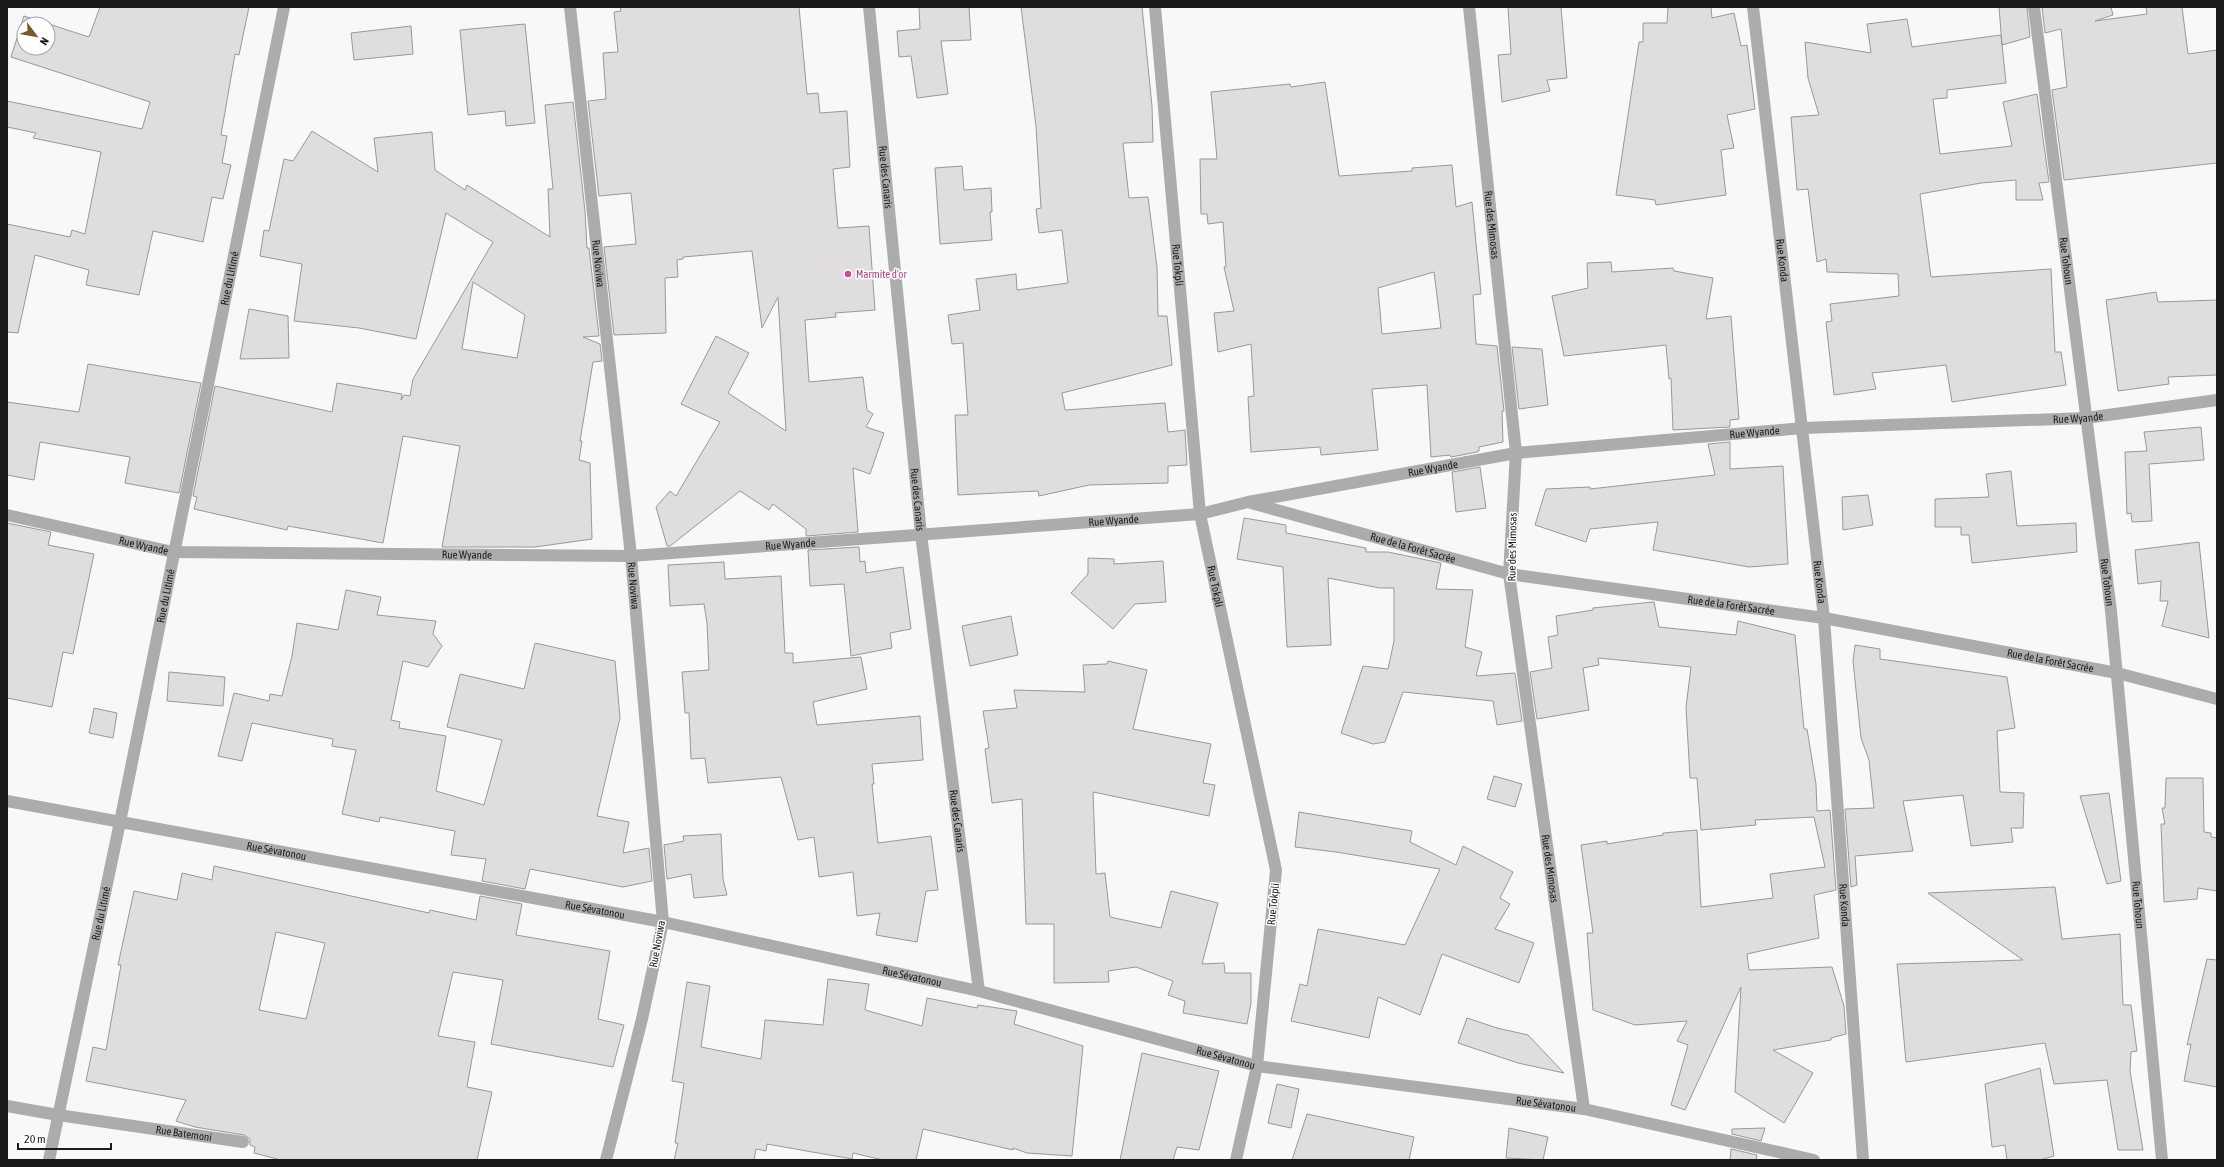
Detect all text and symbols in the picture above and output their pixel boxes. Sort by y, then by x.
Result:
north arrow [16,16,56,56]
text: N [38,35,51,47]
street label: Rue des Canaris [877,145,895,209]
street label: Rue des Mimosas [1482,190,1502,260]
street label: Rue Tohoun [2057,236,2075,285]
street label: Rue Konda [1774,238,1791,283]
street label: Rue Noviwa [590,239,607,288]
street label: Rue Tokpli [1170,243,1186,287]
street label: Rue du Litimé [218,250,241,306]
place label: Marmite d'or [856,268,907,280]
marker: Marmite d'or [843,269,853,279]
street label: Rue Wyande [2053,410,2104,425]
street label: Rue Wyande [1729,424,1780,440]
street label: Rue Wyande [1407,458,1459,479]
street label: Rue des Canaris [909,468,927,532]
street label: Rue des Mimosas [1505,512,1519,581]
street label: Rue Wyande [1088,513,1139,528]
street label: Rue de la Forêt Sacrée [1369,530,1457,565]
street label: Rue Wyande [118,534,170,557]
street label: Rue Wyande [765,536,816,552]
street label: Rue Wyande [442,548,492,561]
street label: Rue Tohoun [2098,558,2116,607]
street label: Rue Konda [1811,560,1828,604]
street label: Rue Noviwa [626,561,642,610]
street label: Rue Tokpli [1205,564,1226,608]
street label: Rue du Litimé [154,568,177,624]
street label: Rue de la Forêt Sacrée [1687,593,1776,617]
street label: Rue de la Forêt Sacrée [2006,646,2095,675]
street label: Rue des Canaris [948,789,967,853]
street label: Rue des Mimosas [1540,834,1561,903]
street label: Rue Sévatonou [246,839,307,862]
street label: Rue Tohoun [2130,880,2146,929]
street label: Rue Tokpli [1265,882,1281,926]
street label: Rue Konda [1837,883,1852,927]
street label: Rue du Litimé [89,885,112,941]
street label: Rue Sévatonou [564,898,626,921]
street label: Rue Noviwa [647,920,667,968]
street label: Rue Sévatonou [881,964,943,989]
street label: Rue Sévatonou [1195,1044,1256,1071]
street label: Rue Sévatonou [1515,1094,1577,1114]
street label: Rue Batemoni [155,1123,213,1143]
scale bar [18,1125,111,1151]
text: 20 m [24,1132,46,1146]

